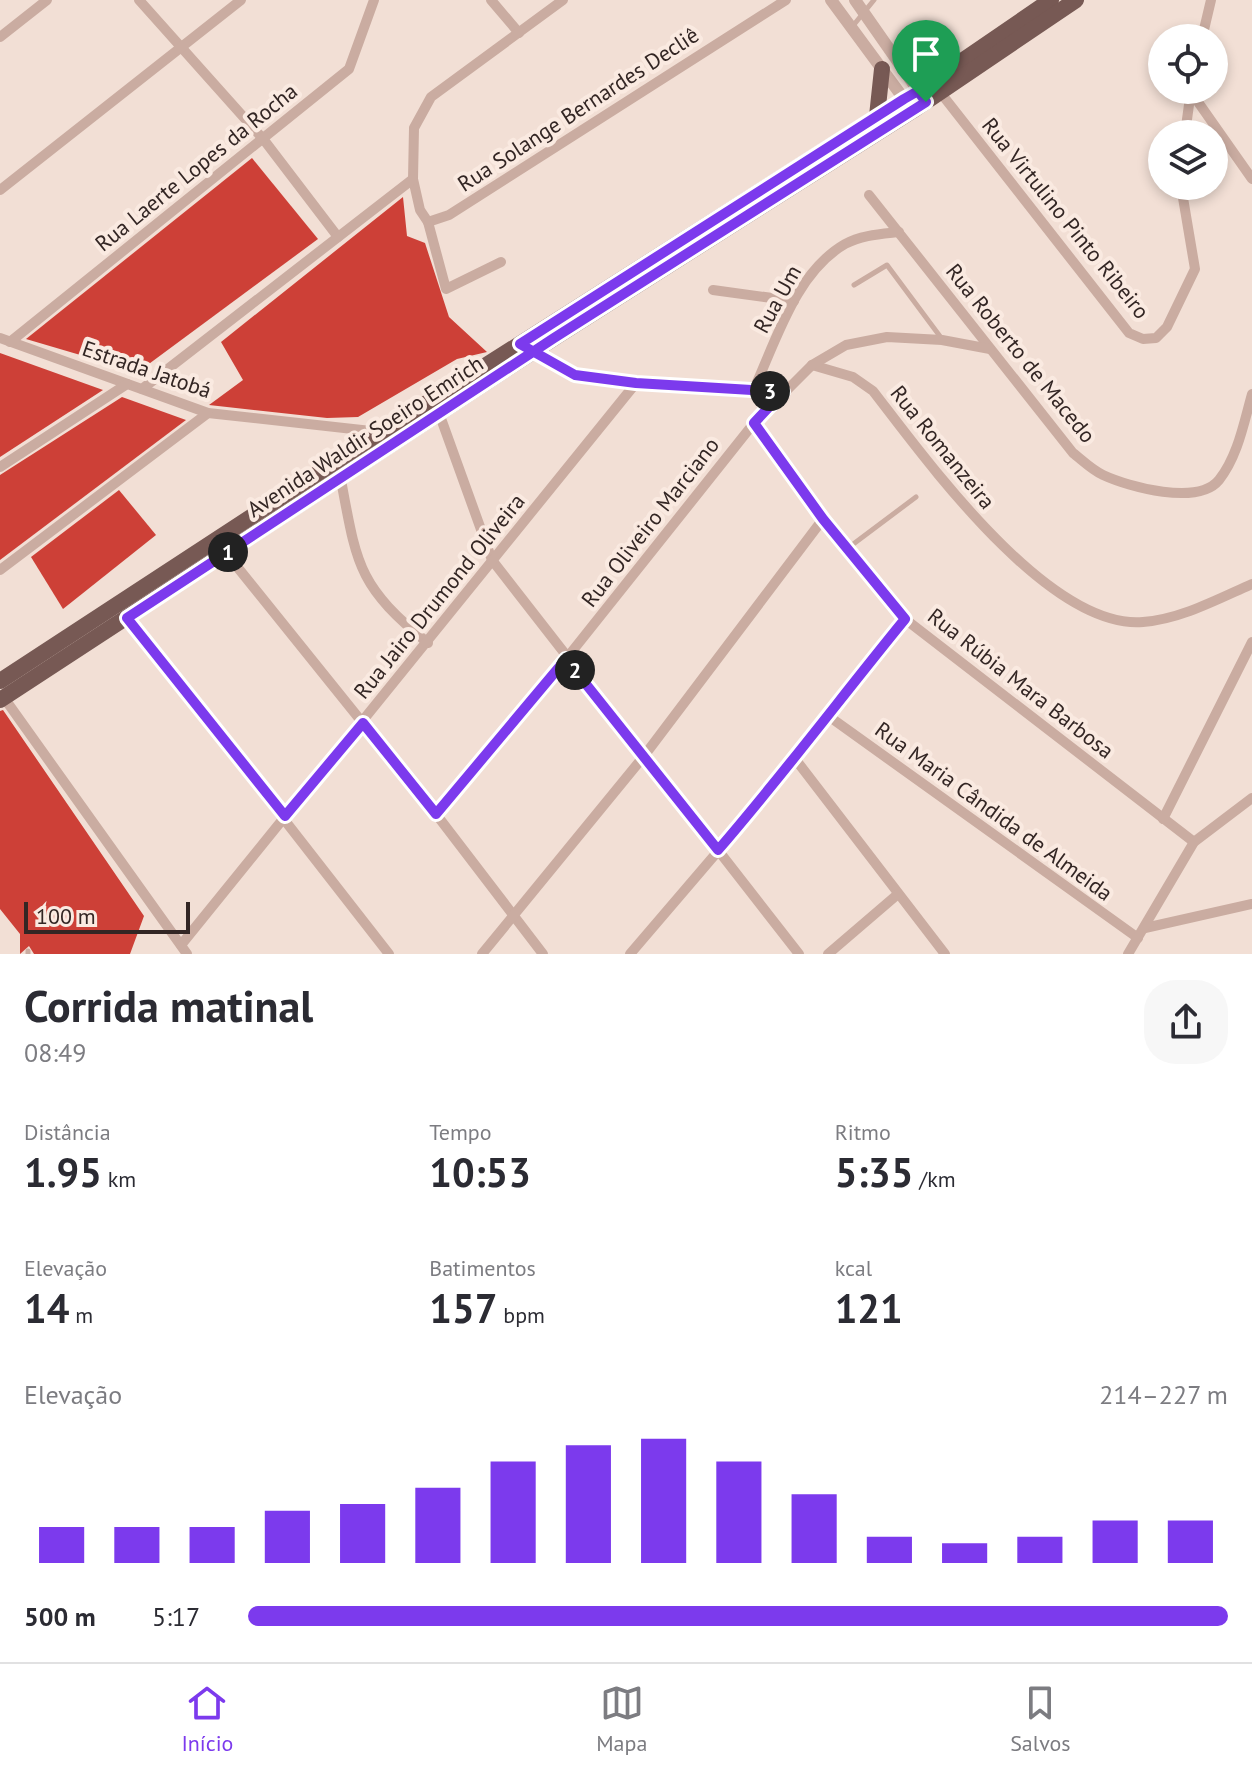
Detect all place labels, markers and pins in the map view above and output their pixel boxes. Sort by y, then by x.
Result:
pin [892,20,960,102]
pin: 3 [750,371,790,411]
pin: 1 [208,532,248,572]
pin: 2 [555,650,595,690]

